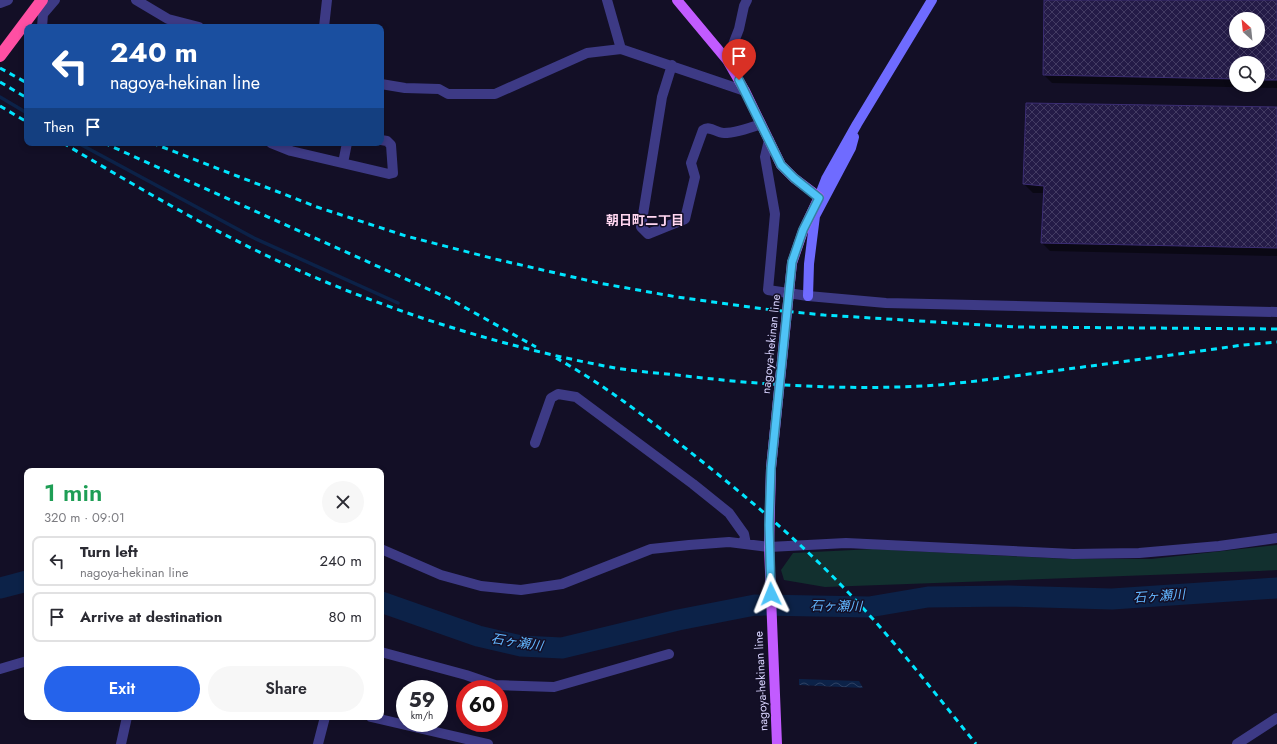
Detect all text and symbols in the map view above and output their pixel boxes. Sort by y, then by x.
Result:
north arrow [1229,12,1265,48]
map controls [1229,12,1265,92]
text: 240 m [110,32,198,73]
pin [722,39,756,80]
icon: left [44,40,96,92]
icon: arrive [728,45,750,67]
button: search [1229,56,1265,92]
text: nagoya-hekinan line [110,70,260,96]
text: Then [44,116,74,138]
icon: arrive [82,116,104,138]
district label: 朝日町二丁目 [606,211,684,230]
street label: nagoya-hekinan line [757,293,785,395]
text: 1 min [44,475,102,510]
button: close [322,481,364,523]
text: 320 m · 09:01 [44,508,125,527]
text: Turn left [80,541,138,563]
icon: left [46,550,68,572]
text: 240 m [320,550,362,572]
text: nagoya-hekinan line [80,563,188,582]
position arrow [750,573,792,615]
water label: 石ヶ瀬川 [1132,585,1188,607]
water label: 石ヶ瀬川 [810,596,864,616]
icon: arrive [46,606,68,628]
text: Arrive at destination [80,606,222,628]
text: 80 m [329,606,362,628]
water label: 石ヶ瀬川 [490,629,546,656]
street label: nagoya-hekinan line [749,631,773,731]
button: Exit [44,666,200,712]
button: Share [208,666,364,712]
speed limit sign: 60 [456,680,508,732]
text: 59 [409,686,435,715]
text: km/h [411,708,433,723]

